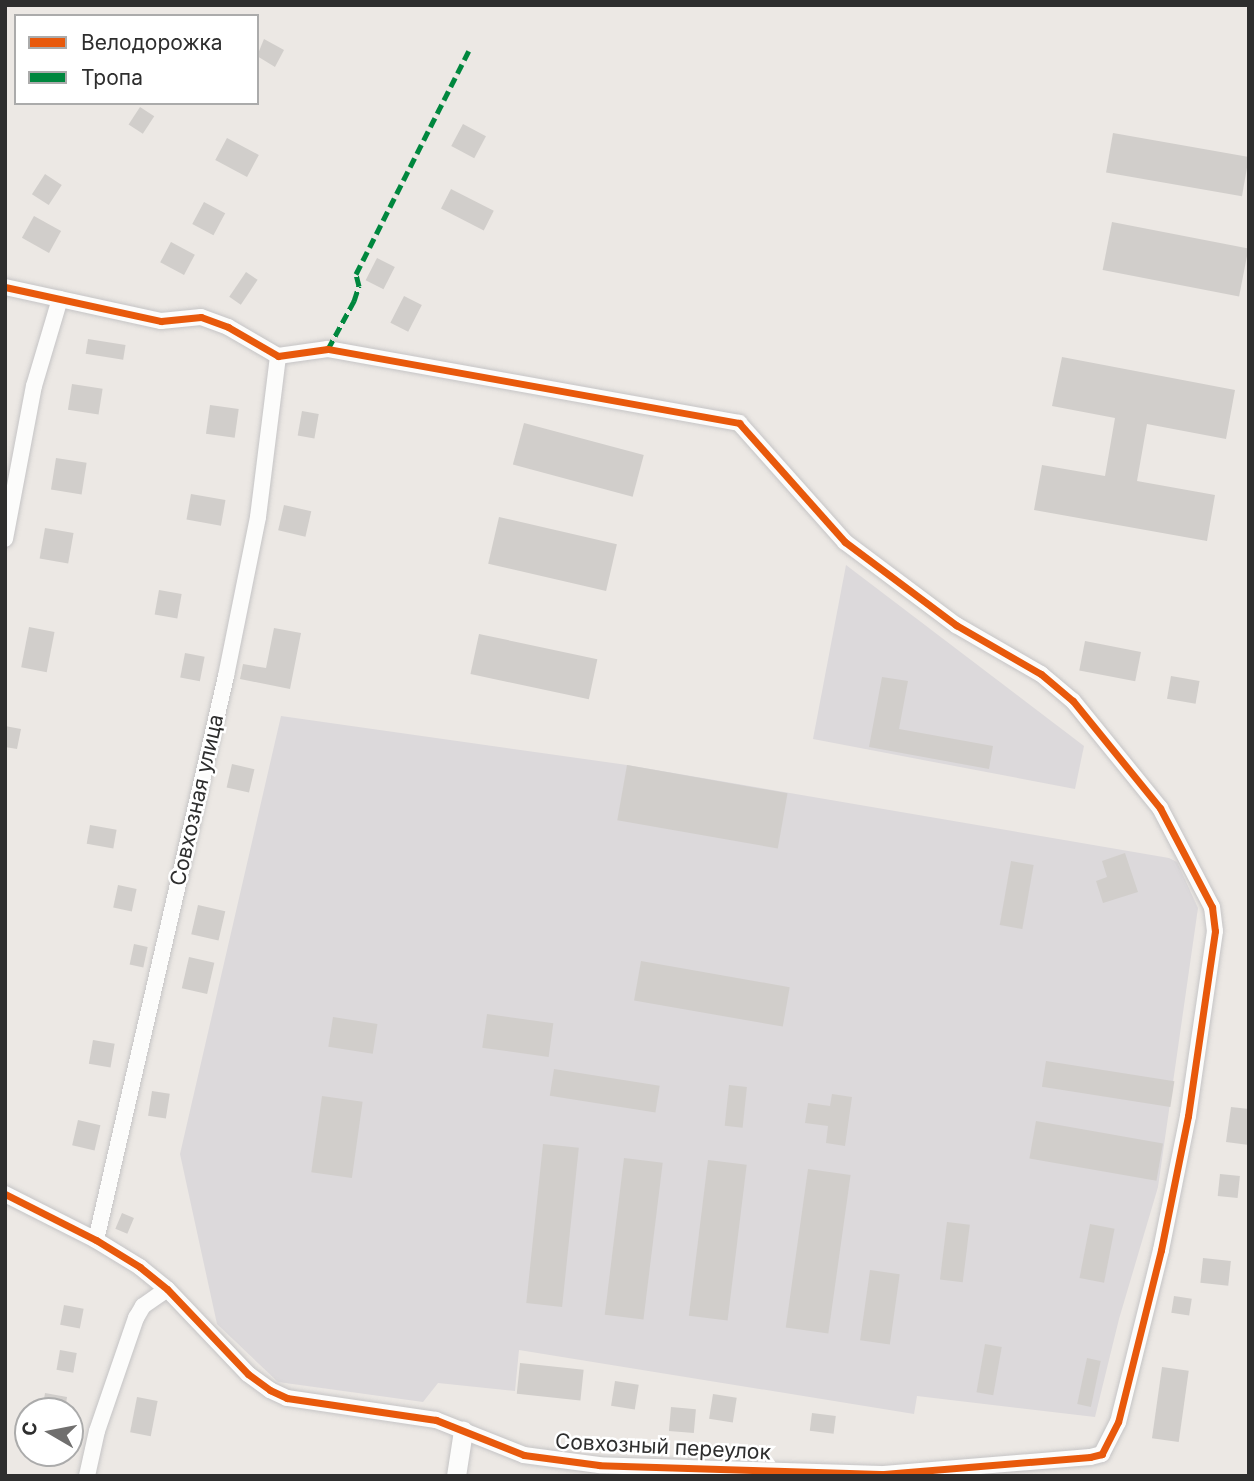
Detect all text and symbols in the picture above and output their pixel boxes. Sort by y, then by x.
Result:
legend [14,14,259,105]
text: Велодорожка [81,30,223,55]
text: Тропа [81,65,143,90]
street label: Совхозная улица [165,712,229,888]
north arrow [14,1397,84,1467]
text: С [17,1420,42,1438]
street label: Совхозный переулок [554,1429,772,1465]

